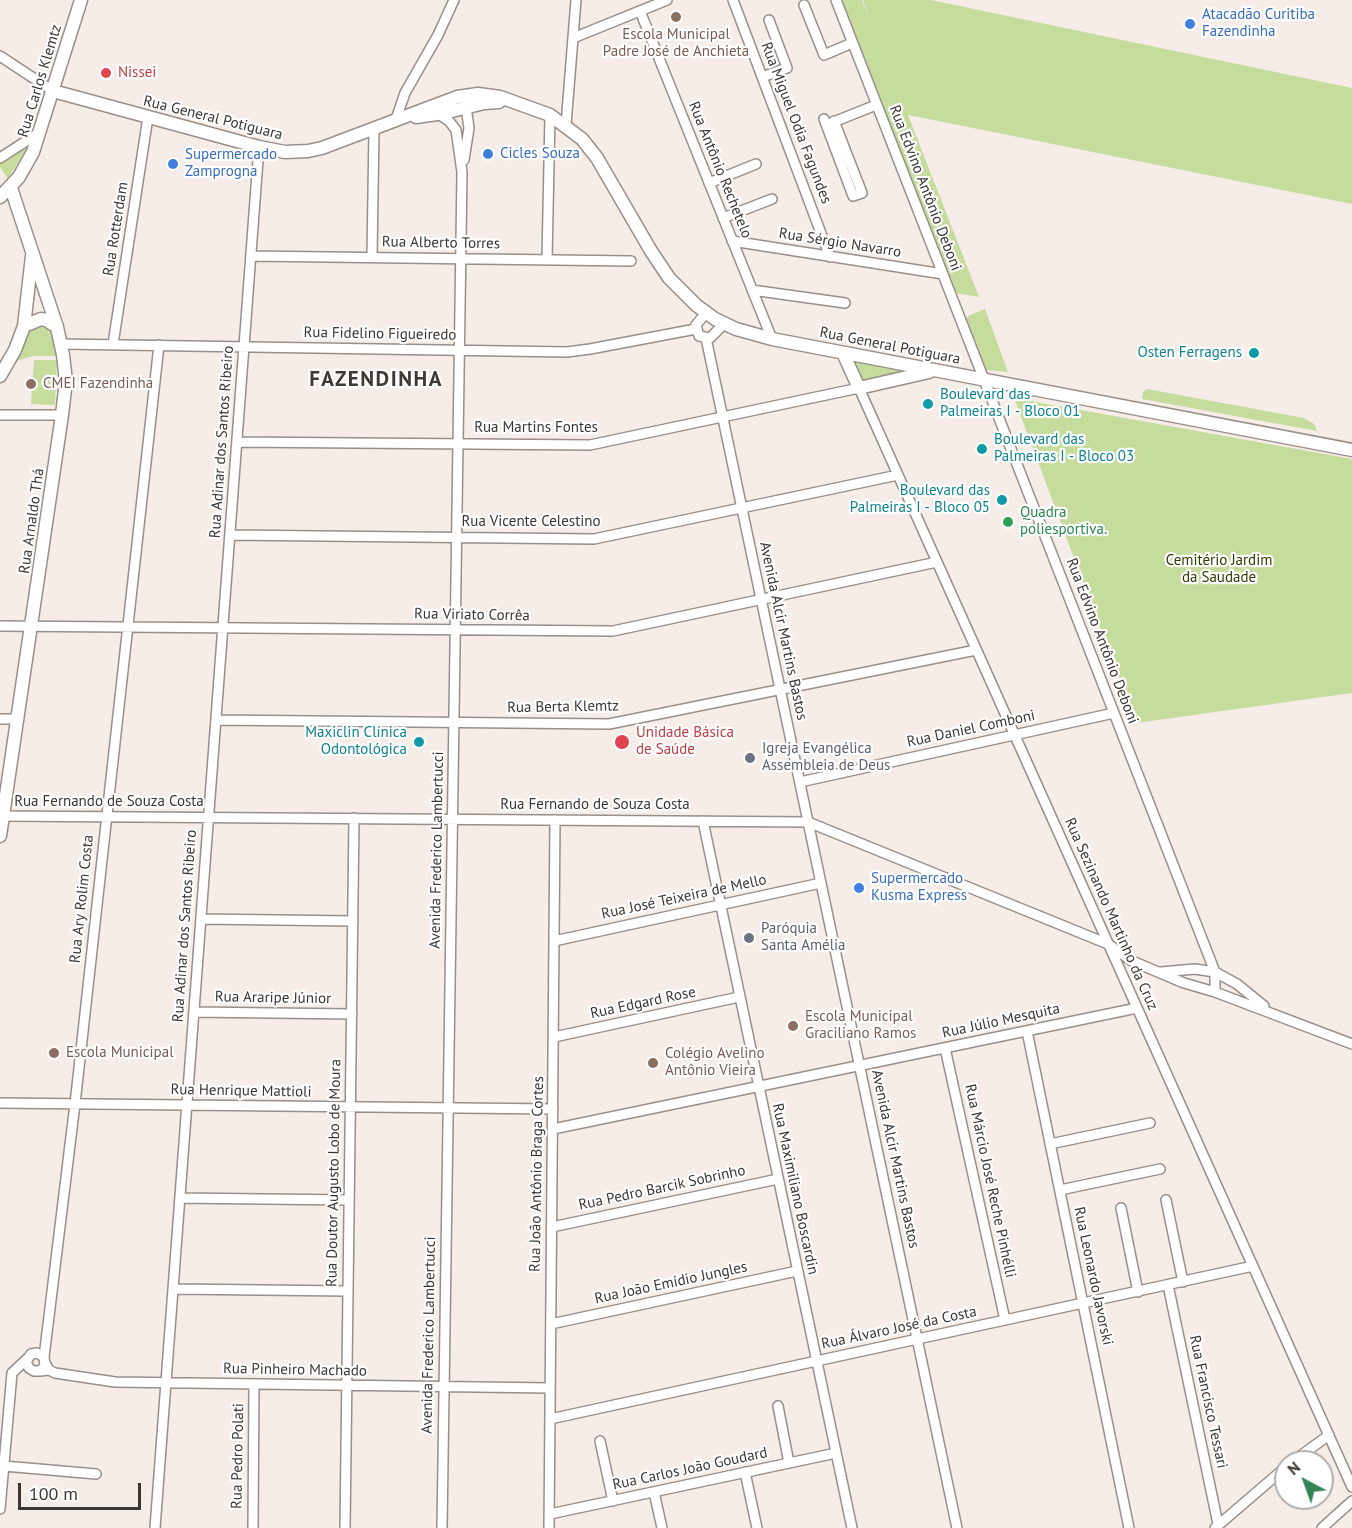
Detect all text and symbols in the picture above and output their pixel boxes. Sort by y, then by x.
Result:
place label: Atacadão Curitiba Fazendinha [1202,6,1315,41]
marker: Escola Municipal Padre José de Anchieta [669,10,683,24]
marker: Atacadão Curitiba Fazendinha [1183,17,1197,31]
street label: Rua Carlos Klemtz [14,22,66,140]
place label: Escola Municipal Padre José de Anchieta [603,26,749,61]
street label: Rua Miguel Odia Fagundes [757,40,835,206]
place label: Nissei [118,64,156,82]
marker: Nissei [99,66,113,80]
street label: Rua General Potiguara [141,92,285,144]
street label: Rua Antônio Rechetelo [684,99,756,241]
street label: Rua Edvino Antônio Deboni [885,103,965,273]
place label: Cicles Souza [500,145,580,163]
place label: Supermercado Zamprogna [185,146,277,181]
marker: Cicles Souza [481,147,495,161]
marker: Supermercado Zamprogna [166,157,180,171]
street label: Rua Rotterdam [100,181,132,277]
street label: Rua Sérgio Navarro [778,224,902,262]
street label: Rua Alberto Torres [382,233,500,253]
street label: Rua Fidelino Figueiredo [303,324,457,344]
street label: Rua General Potiguara [818,324,962,368]
place label: Osten Ferragens [1137,344,1242,362]
street label: Rua Adinar dos Santos Ribeiro [206,345,238,539]
marker: Osten Ferragens [1247,346,1261,360]
district label: FAZENDINHA [309,367,443,393]
place label: CMEI Fazendinha [43,375,153,393]
marker: CMEI Fazendinha [24,377,38,391]
place label: Boulevard das Palmeiras I - Bloco 01 [940,386,1080,421]
marker: Boulevard das Palmeiras I - Bloco 01 [921,397,935,411]
street label: Rua Martins Fontes [474,419,598,437]
place label: Boulevard das Palmeiras I - Bloco 03 [994,431,1134,466]
marker: Boulevard das Palmeiras I - Bloco 03 [975,442,989,456]
street label: Rua Arnaldo Thá [16,467,48,575]
place label: Boulevard das Palmeiras I - Bloco 05 [850,482,990,517]
marker: Boulevard das Palmeiras I - Bloco 05 [995,493,1009,507]
place label: Quadra poliesportiva. [1020,504,1107,539]
street label: Rua Vicente Celestino [462,513,600,531]
marker: Quadra poliesportiva. [1001,515,1015,529]
street label: Avenida Alcir Martins Bastos [755,540,811,722]
park label: Cemitério Jardim da Saudade [1166,552,1272,587]
street label: Rua Edvino Antônio Deboni [1062,556,1142,726]
street label: Rua Viriato Corrêa [414,605,530,625]
street label: Rua Berta Klemtz [507,697,619,717]
street label: Rua Daniel Comboni [905,707,1037,751]
place label: Maxiclin Clínica Odontológica [305,724,407,759]
place label: Unidade Básica de Saúde [636,724,734,759]
marker: Unidade Básica de Saúde [613,733,631,751]
marker: Maxiclin Clínica Odontológica [412,735,426,749]
place label: Igreja Evangélica Assembleia de Deus [762,740,890,775]
street label: Avenida Frederico Lambertucci [426,751,448,949]
marker: Igreja Evangélica Assembleia de Deus [743,751,757,765]
street label: Rua Fernando de Souza Costa [14,793,204,811]
street label: Rua Fernando de Souza Costa [500,796,690,814]
street label: Rua Sezinando Martinho da Cruz [1060,815,1162,1013]
street label: Rua Adinar dos Santos Ribeiro [169,829,201,1023]
street label: Rua Ary Rolim Costa [66,834,98,964]
place label: Supermercado Kusma Express [871,870,967,905]
street label: Rua José Teixeira de Mello [600,871,768,923]
marker: Supermercado Kusma Express [852,881,866,895]
place label: Paróquia Santa Amélia [761,920,846,955]
marker: Paróquia Santa Amélia [742,931,756,945]
street label: Rua Edgard Rose [589,983,697,1023]
street label: Rua Araripe Júnior [215,988,331,1008]
street label: Rua Júlio Mesquita [941,1000,1061,1042]
place label: Escola Municipal Graciliano Ramos [805,1008,916,1043]
marker: Escola Municipal Graciliano Ramos [786,1019,800,1033]
place label: Escola Municipal [66,1044,174,1062]
place label: Colégio Avelino Antônio Vieira [665,1045,765,1080]
marker: Escola Municipal [47,1046,61,1060]
marker: Colégio Avelino Antônio Vieira [646,1056,660,1070]
street label: Rua Doutor Augusto Lobo de Moura [323,1059,345,1287]
street label: Avenida Alcir Martins Bastos [867,1068,923,1250]
street label: Rua João Antônio Braga Cortes [526,1076,548,1272]
street label: Rua Henrique Mattioli [170,1081,312,1101]
street label: Rua Márcio José Reche Pinhélli [961,1083,1019,1279]
street label: Rua Maximiliano Boscardin [768,1102,822,1276]
street label: Rua Pedro Barcik Sobrinho [577,1162,747,1214]
street label: Rua Leonardo Javorski [1070,1205,1116,1347]
street label: Avenida Frederico Lambertucci [418,1236,440,1434]
street label: Rua João Emídio Jungles [593,1258,749,1308]
street label: Rua Álvaro José da Costa [820,1303,978,1353]
street label: Rua Francisco Tessari [1185,1334,1231,1470]
street label: Rua Pinheiro Machado [223,1360,367,1380]
street label: Rua Pedro Polati [228,1403,248,1509]
street label: Rua Carlos João Goudard [611,1444,769,1494]
north arrow [1274,1450,1334,1510]
text: N [1283,1457,1304,1479]
scale bar [21,1471,144,1509]
text: 100 m [29,1482,78,1505]

